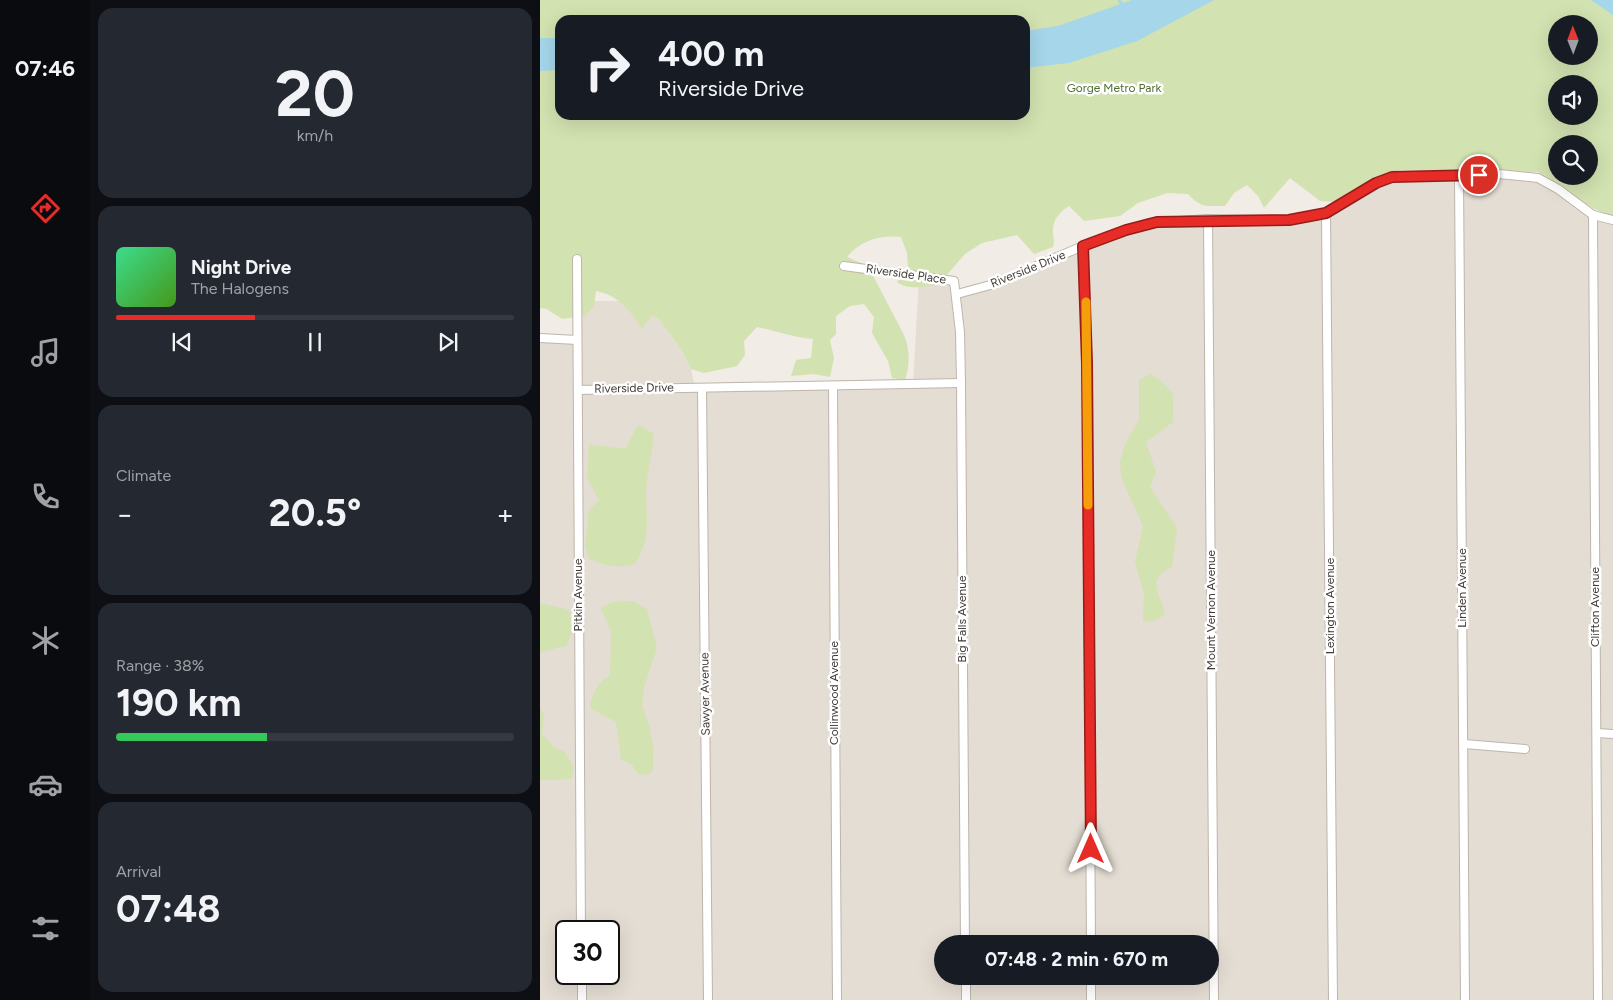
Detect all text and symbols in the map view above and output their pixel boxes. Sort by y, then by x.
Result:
north arrow [1548,15,1598,65]
map controls [1548,15,1598,185]
text: 400 m [658,33,764,75]
icon: right [575,35,640,100]
text: 20 [275,54,355,132]
text: 07:46 [15,55,75,82]
text: Riverside Drive [658,75,804,102]
button: sound [1548,75,1598,125]
park label: Gorge Metro Park [1067,81,1162,95]
text: km/h [297,126,333,145]
button: search [1548,135,1598,185]
pin [1458,154,1500,196]
icon: arrive [1465,161,1493,189]
icon: directions [28,191,63,226]
street label: Riverside Drive [988,247,1068,290]
text: Night Drive [191,256,291,279]
street label: Riverside Place [865,261,947,287]
text: The Halogens [191,279,289,298]
icon: previous [168,328,196,356]
icon: pause [301,328,329,356]
icon: next [434,328,462,356]
icon: music [28,335,63,370]
street label: Riverside Drive [594,380,674,396]
text: Climate [116,466,171,485]
icon: phone [28,479,63,514]
text: 20.5° [269,490,361,536]
text: − [116,497,133,531]
text: + [497,497,514,531]
street label: Linden Avenue [1455,548,1469,628]
street label: Mount Vernon Avenue [1204,549,1218,670]
street label: Lexington Avenue [1323,557,1337,654]
street label: Pitkin Avenue [571,558,585,632]
street label: Clifton Avenue [1588,566,1602,647]
street label: Big Falls Avenue [955,575,969,663]
icon: climate [28,623,63,658]
street label: Collinwood Avenue [827,641,841,745]
street label: Sawyer Avenue [697,652,713,736]
text: Range · 38% [116,656,204,675]
text: 190 km [116,680,241,726]
icon: car [28,767,63,802]
position arrow [1064,822,1116,874]
text: Arrival [116,862,161,881]
text: 07:48 [116,886,221,932]
icon: filters [28,911,63,946]
speed limit sign: 30 [555,920,620,985]
text: 07:48 · 2 min · 670 m [985,948,1168,971]

